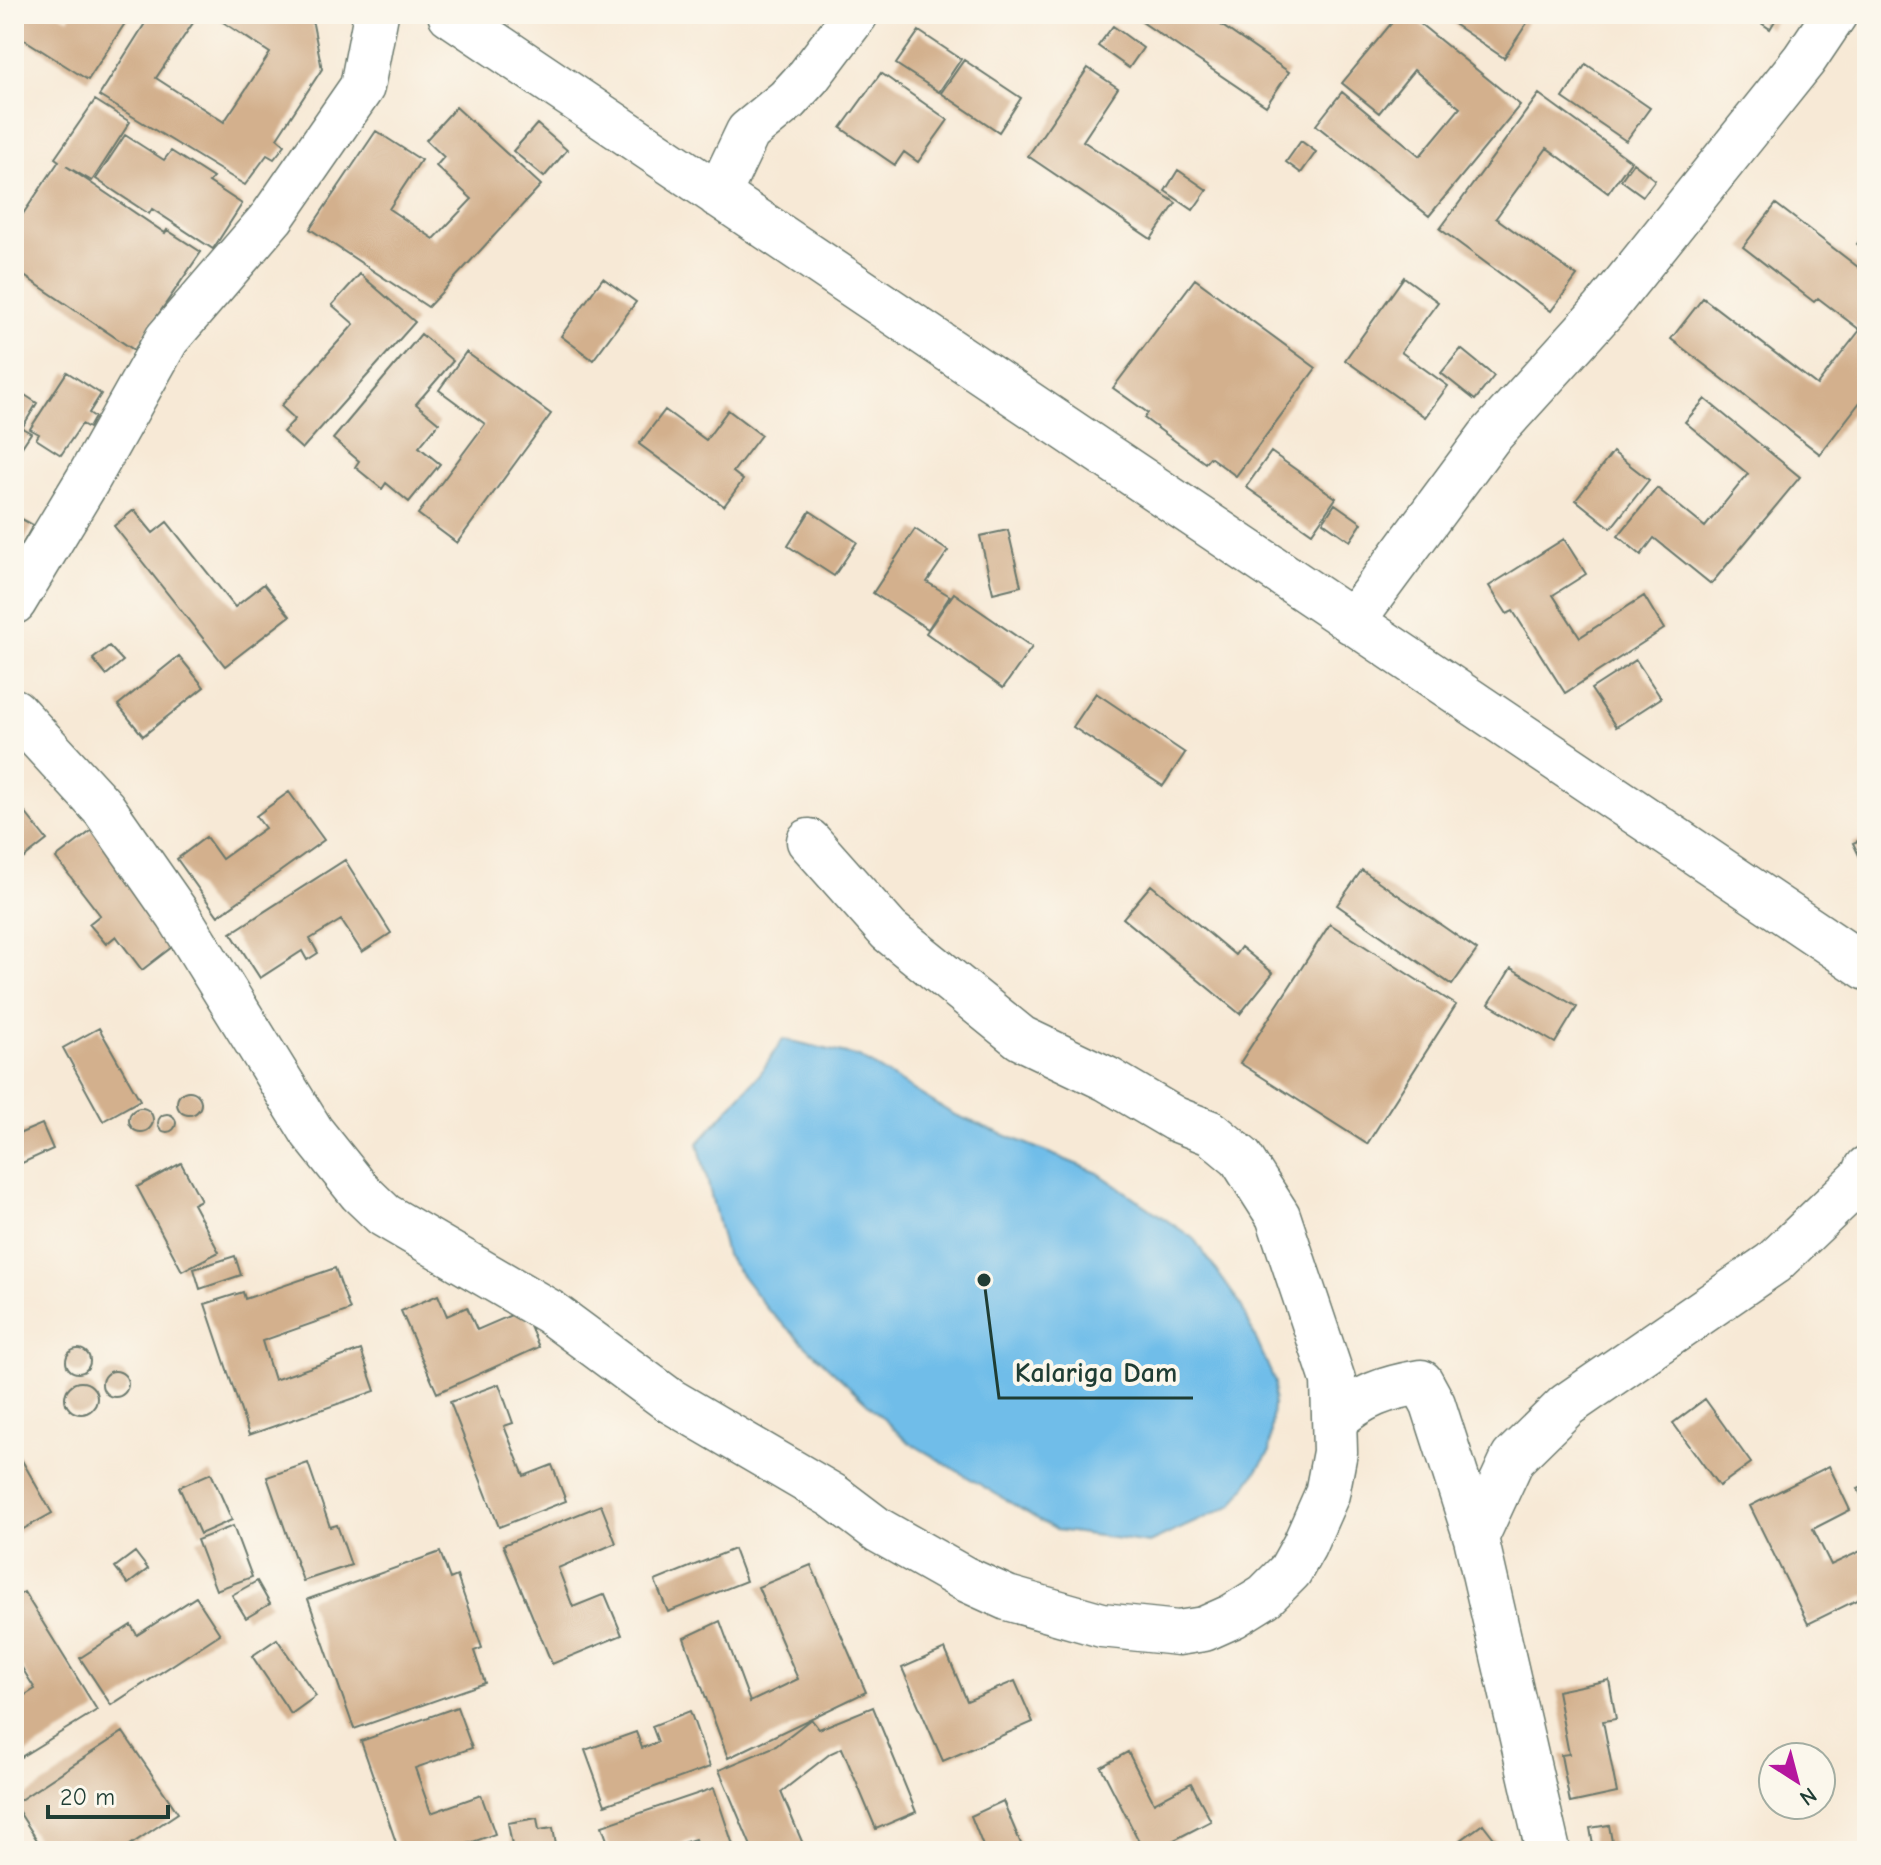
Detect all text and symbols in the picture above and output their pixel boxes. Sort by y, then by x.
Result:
callout: Kalariga Dam [999,1346,1193,1398]
text: Kalariga Dam [1015,1357,1177,1389]
north arrow [1757,1741,1837,1821]
scale bar [48,1769,168,1819]
text: N [1795,1782,1822,1811]
text: 20 m [60,1783,115,1811]

